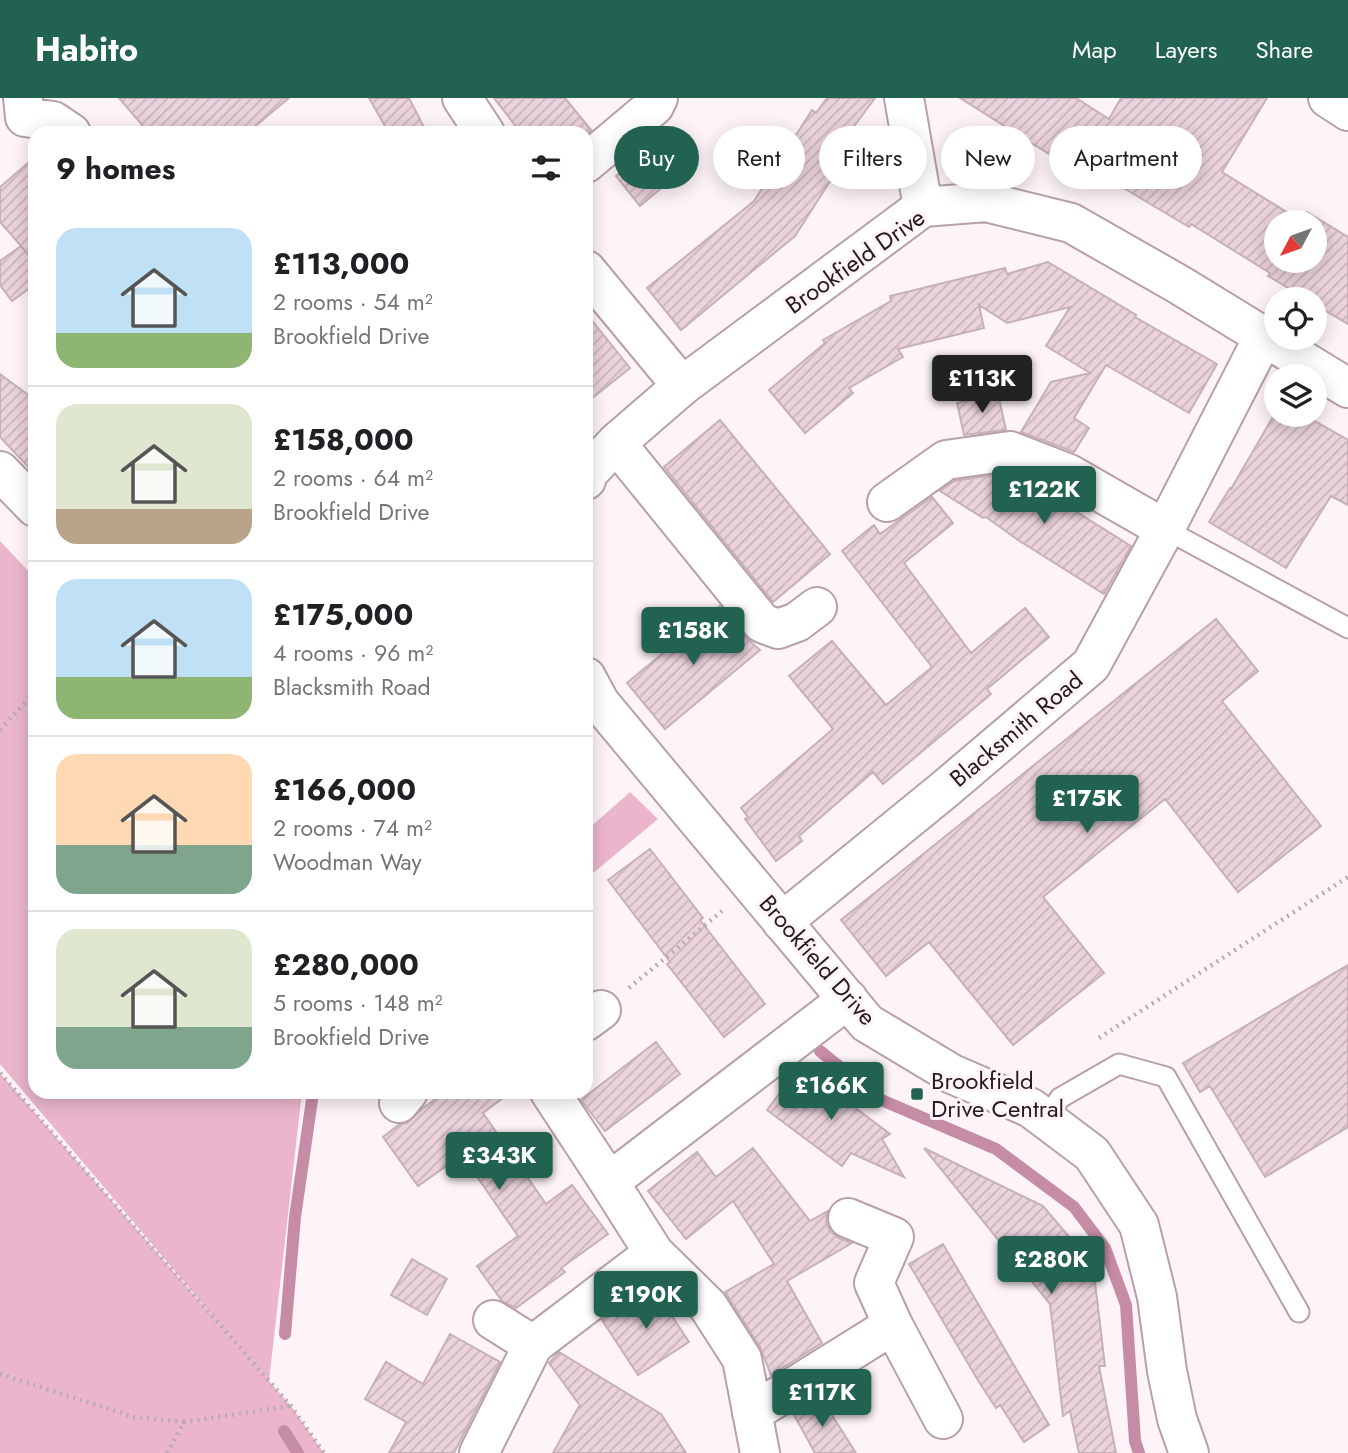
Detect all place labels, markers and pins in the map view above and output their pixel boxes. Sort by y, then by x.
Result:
pin: £113K [933,356,1031,415]
pin: £122K [995,466,1093,526]
pin: £158K [644,608,742,667]
pin: £175K [1038,776,1136,835]
pin: £166K [782,1062,880,1122]
place label: Brookfield Drive Central [931,1063,1064,1126]
marker: Brookfield Drive Central [909,1086,925,1102]
pin: £343K [450,1132,548,1192]
pin: £280K [1002,1236,1100,1296]
pin: £190K [597,1272,695,1331]
pin: £117K [773,1370,871,1429]

